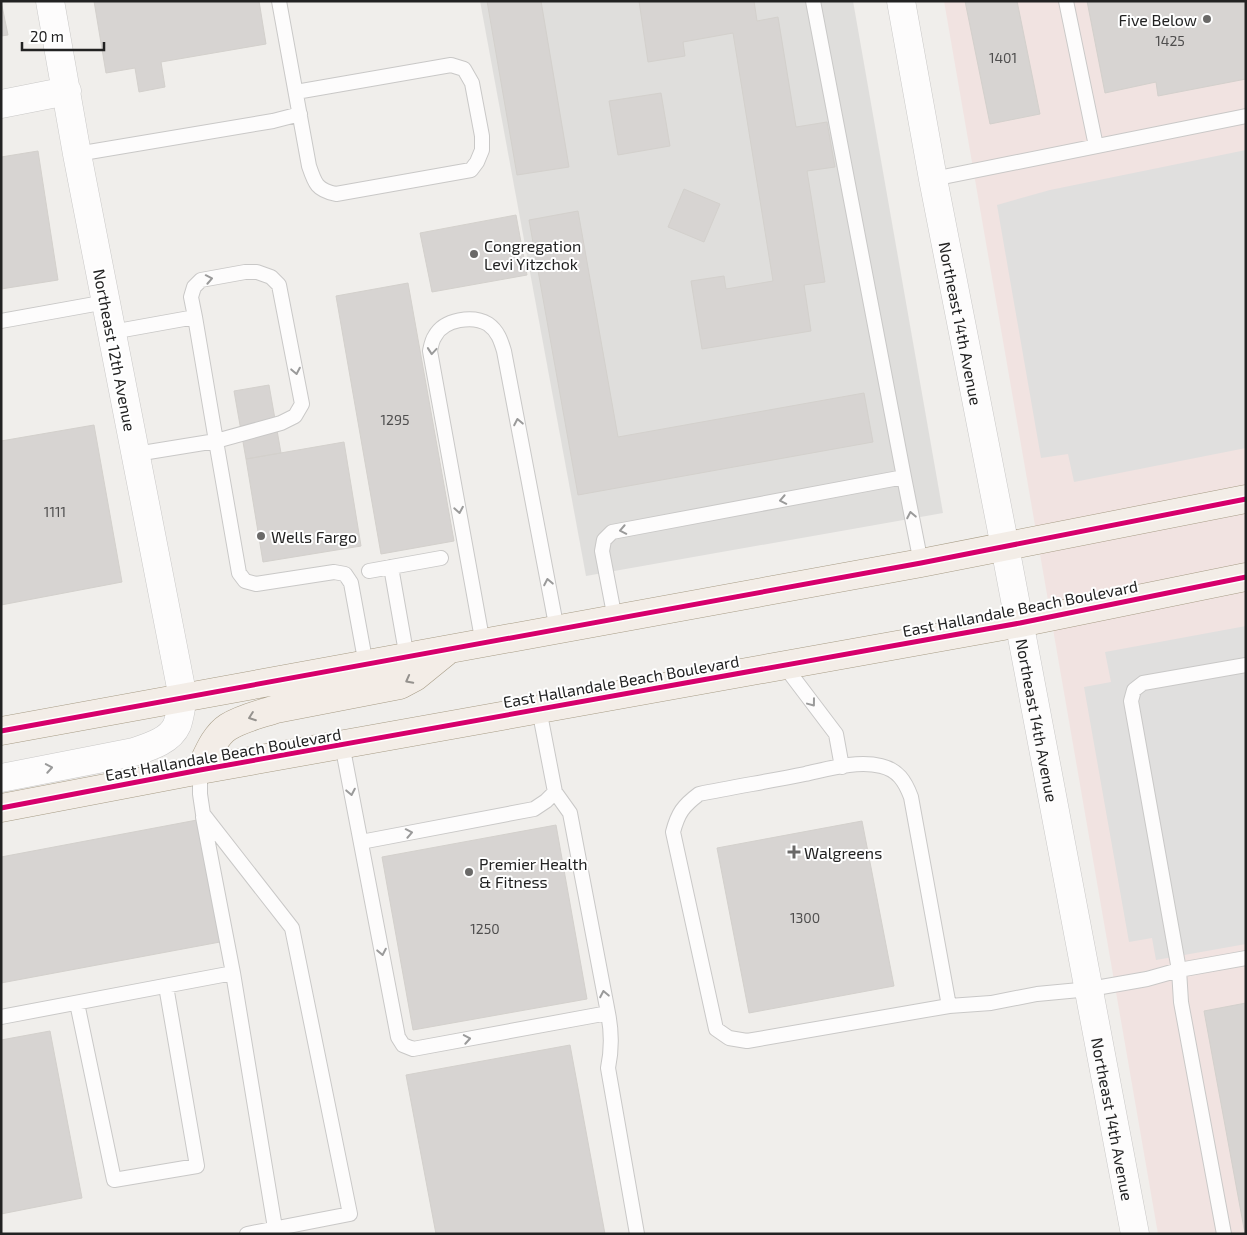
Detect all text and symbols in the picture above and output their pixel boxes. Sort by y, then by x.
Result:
place label: Five Below [1118,10,1197,29]
marker: Five Below [1201,13,1213,25]
scale bar [22,20,105,52]
text: 20 m [30,27,64,45]
house number: 1425 [1155,32,1185,49]
house number: 1401 [989,49,1017,66]
place label: Congregation Levi Yitzchok [484,236,581,273]
street label: Northeast 14th Avenue [936,240,987,407]
marker: Congregation Levi Yitzchok [468,248,480,260]
street label: Northeast 12th Avenue [90,267,140,433]
one-way arrow [205,274,214,284]
one-way arrow [427,347,438,355]
one-way arrow [290,367,301,375]
house number: 1295 [381,411,409,428]
one-way arrow [513,418,523,427]
one-way arrow [778,494,787,504]
house number: 1111 [44,503,66,520]
one-way arrow [453,506,463,515]
one-way arrow [907,511,917,519]
one-way arrow [619,524,627,535]
place label: Wells Fargo [271,527,357,546]
marker: Wells Fargo [255,530,267,542]
street label: East Hallandale Beach Boulevard [901,576,1139,640]
one-way arrow [544,577,554,586]
street label: Northeast 14th Avenue [1013,637,1063,803]
street label: East Hallandale Beach Boulevard [501,651,741,711]
one-way arrow [406,673,415,683]
one-way arrow [807,697,815,706]
one-way arrow [248,711,257,721]
street label: East Hallandale Beach Boulevard [103,724,343,784]
one-way arrow [44,763,53,774]
one-way arrow [346,788,356,797]
one-way arrow [404,828,413,838]
place label: Walgreens [804,843,882,862]
marker: Walgreens [788,846,800,858]
place label: Premier Health & Fitness [479,854,588,891]
marker: Premier Health & Fitness [463,866,475,878]
house number: 1300 [790,909,820,926]
house number: 1250 [470,920,500,937]
one-way arrow [376,947,386,956]
one-way arrow [600,989,610,998]
one-way arrow [463,1034,472,1045]
street label: Northeast 14th Avenue [1088,1036,1138,1202]

